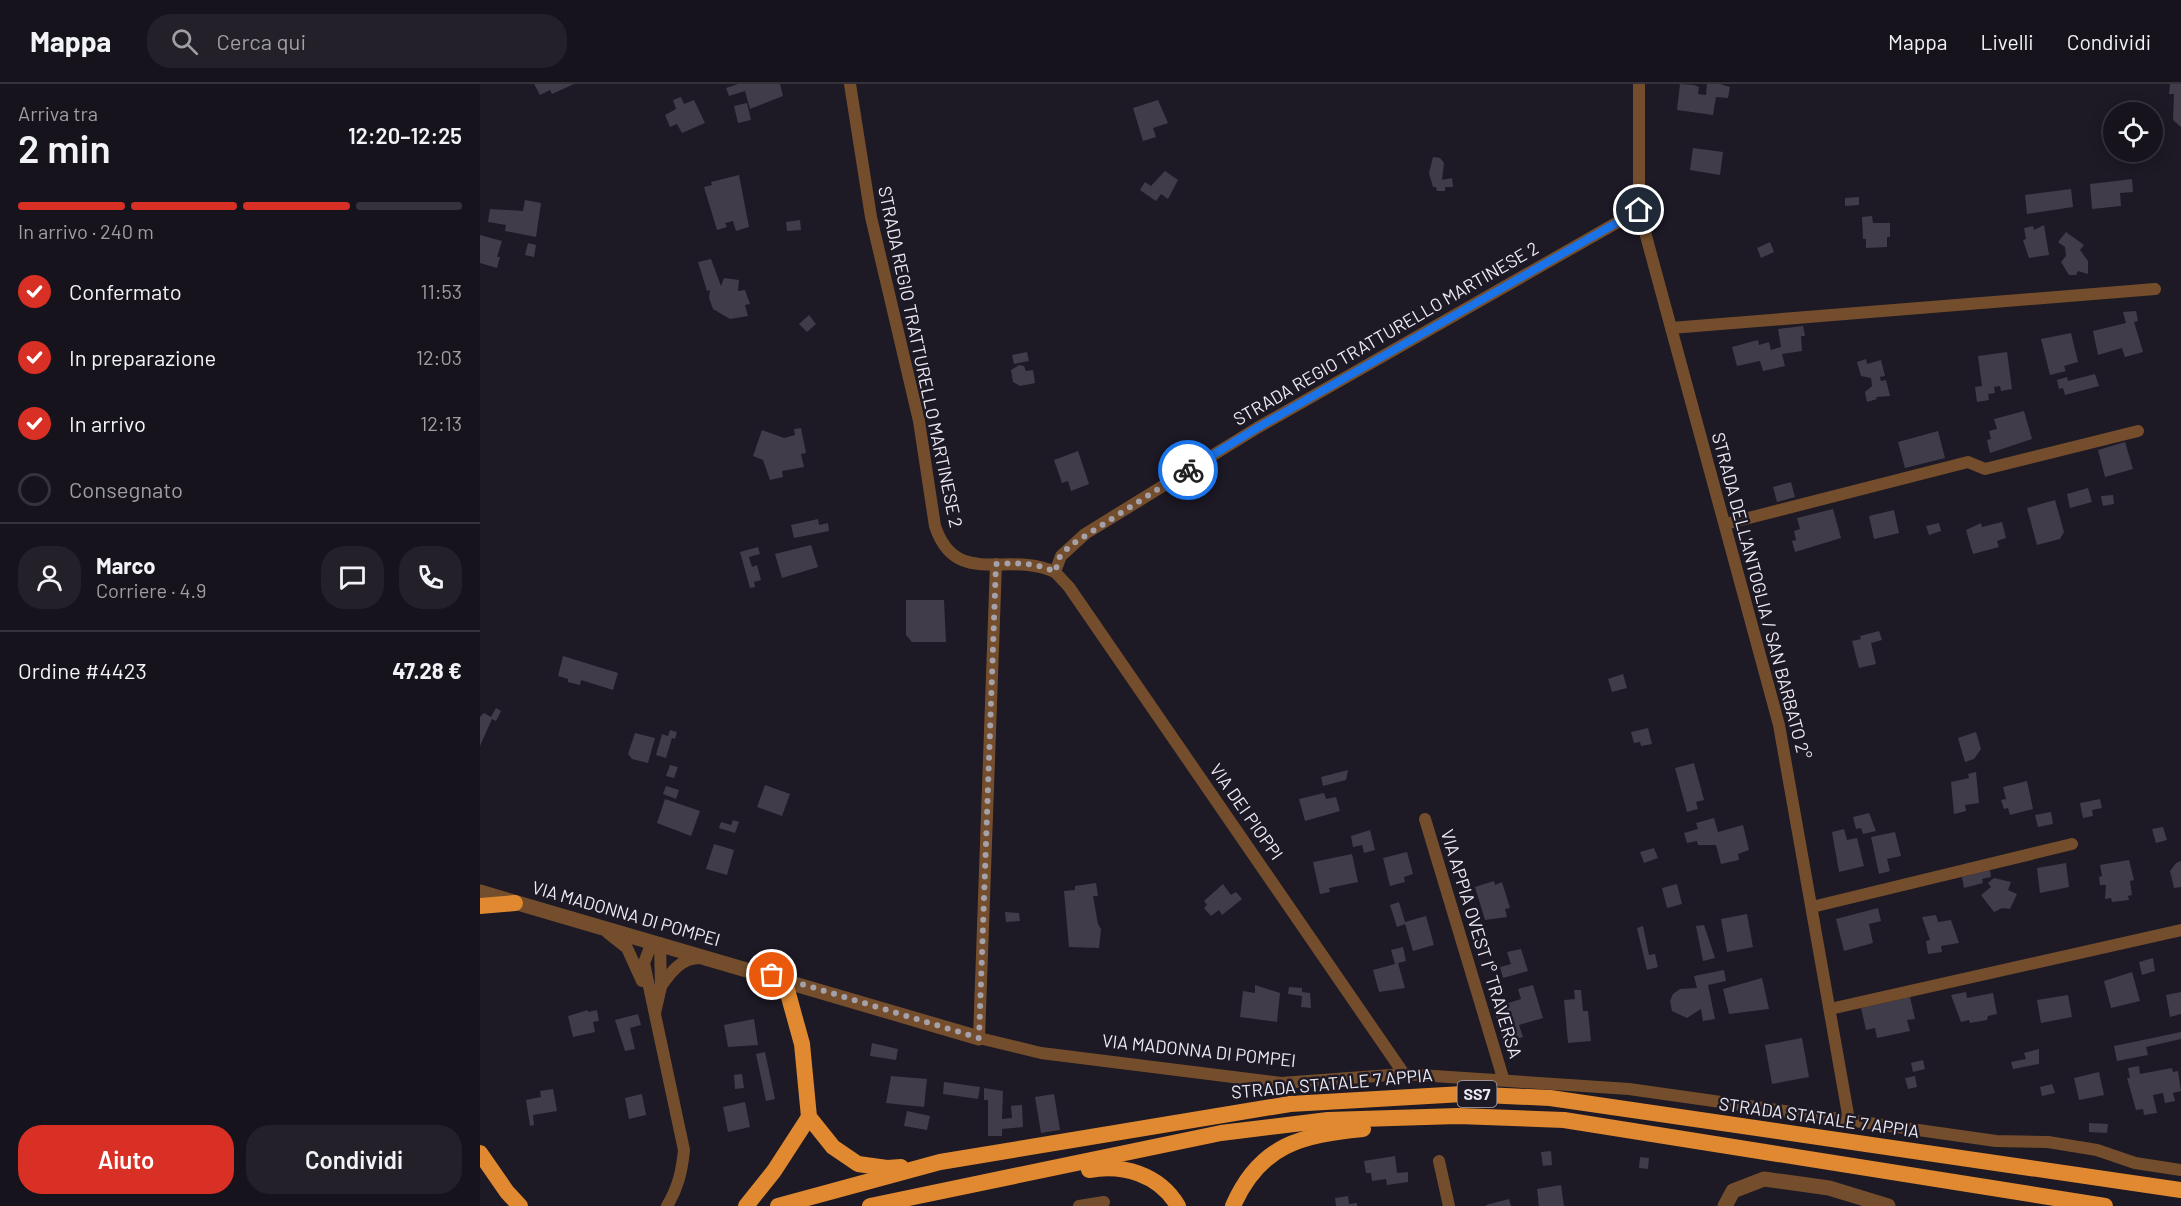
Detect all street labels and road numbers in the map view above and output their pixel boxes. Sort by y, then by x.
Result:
street label: STRADA REGIO TRATTURELLO MARTINESE 2 [874,184,968,530]
street label: STRADA REGIO TRATTURELLO MARTINESE 2 [1229,236,1542,430]
street label: STRADA DELL'ANTOGLIA / SAN BARBATO 2° [1708,430,1816,762]
street label: VIA DEI PIOPPI [1206,759,1288,864]
street label: VIA APPIA OVEST I° TRAVERSA [1437,827,1527,1061]
street label: VIA MADONNA DI POMPEI [530,876,723,950]
street label: VIA MADONNA DI POMPEI [1101,1029,1297,1071]
street label: STRADA STATALE 7 APPIA [1230,1063,1434,1103]
road number: SS7 [1458,1081,1496,1107]
street label: STRADA STATALE 7 APPIA [1718,1092,1921,1142]

